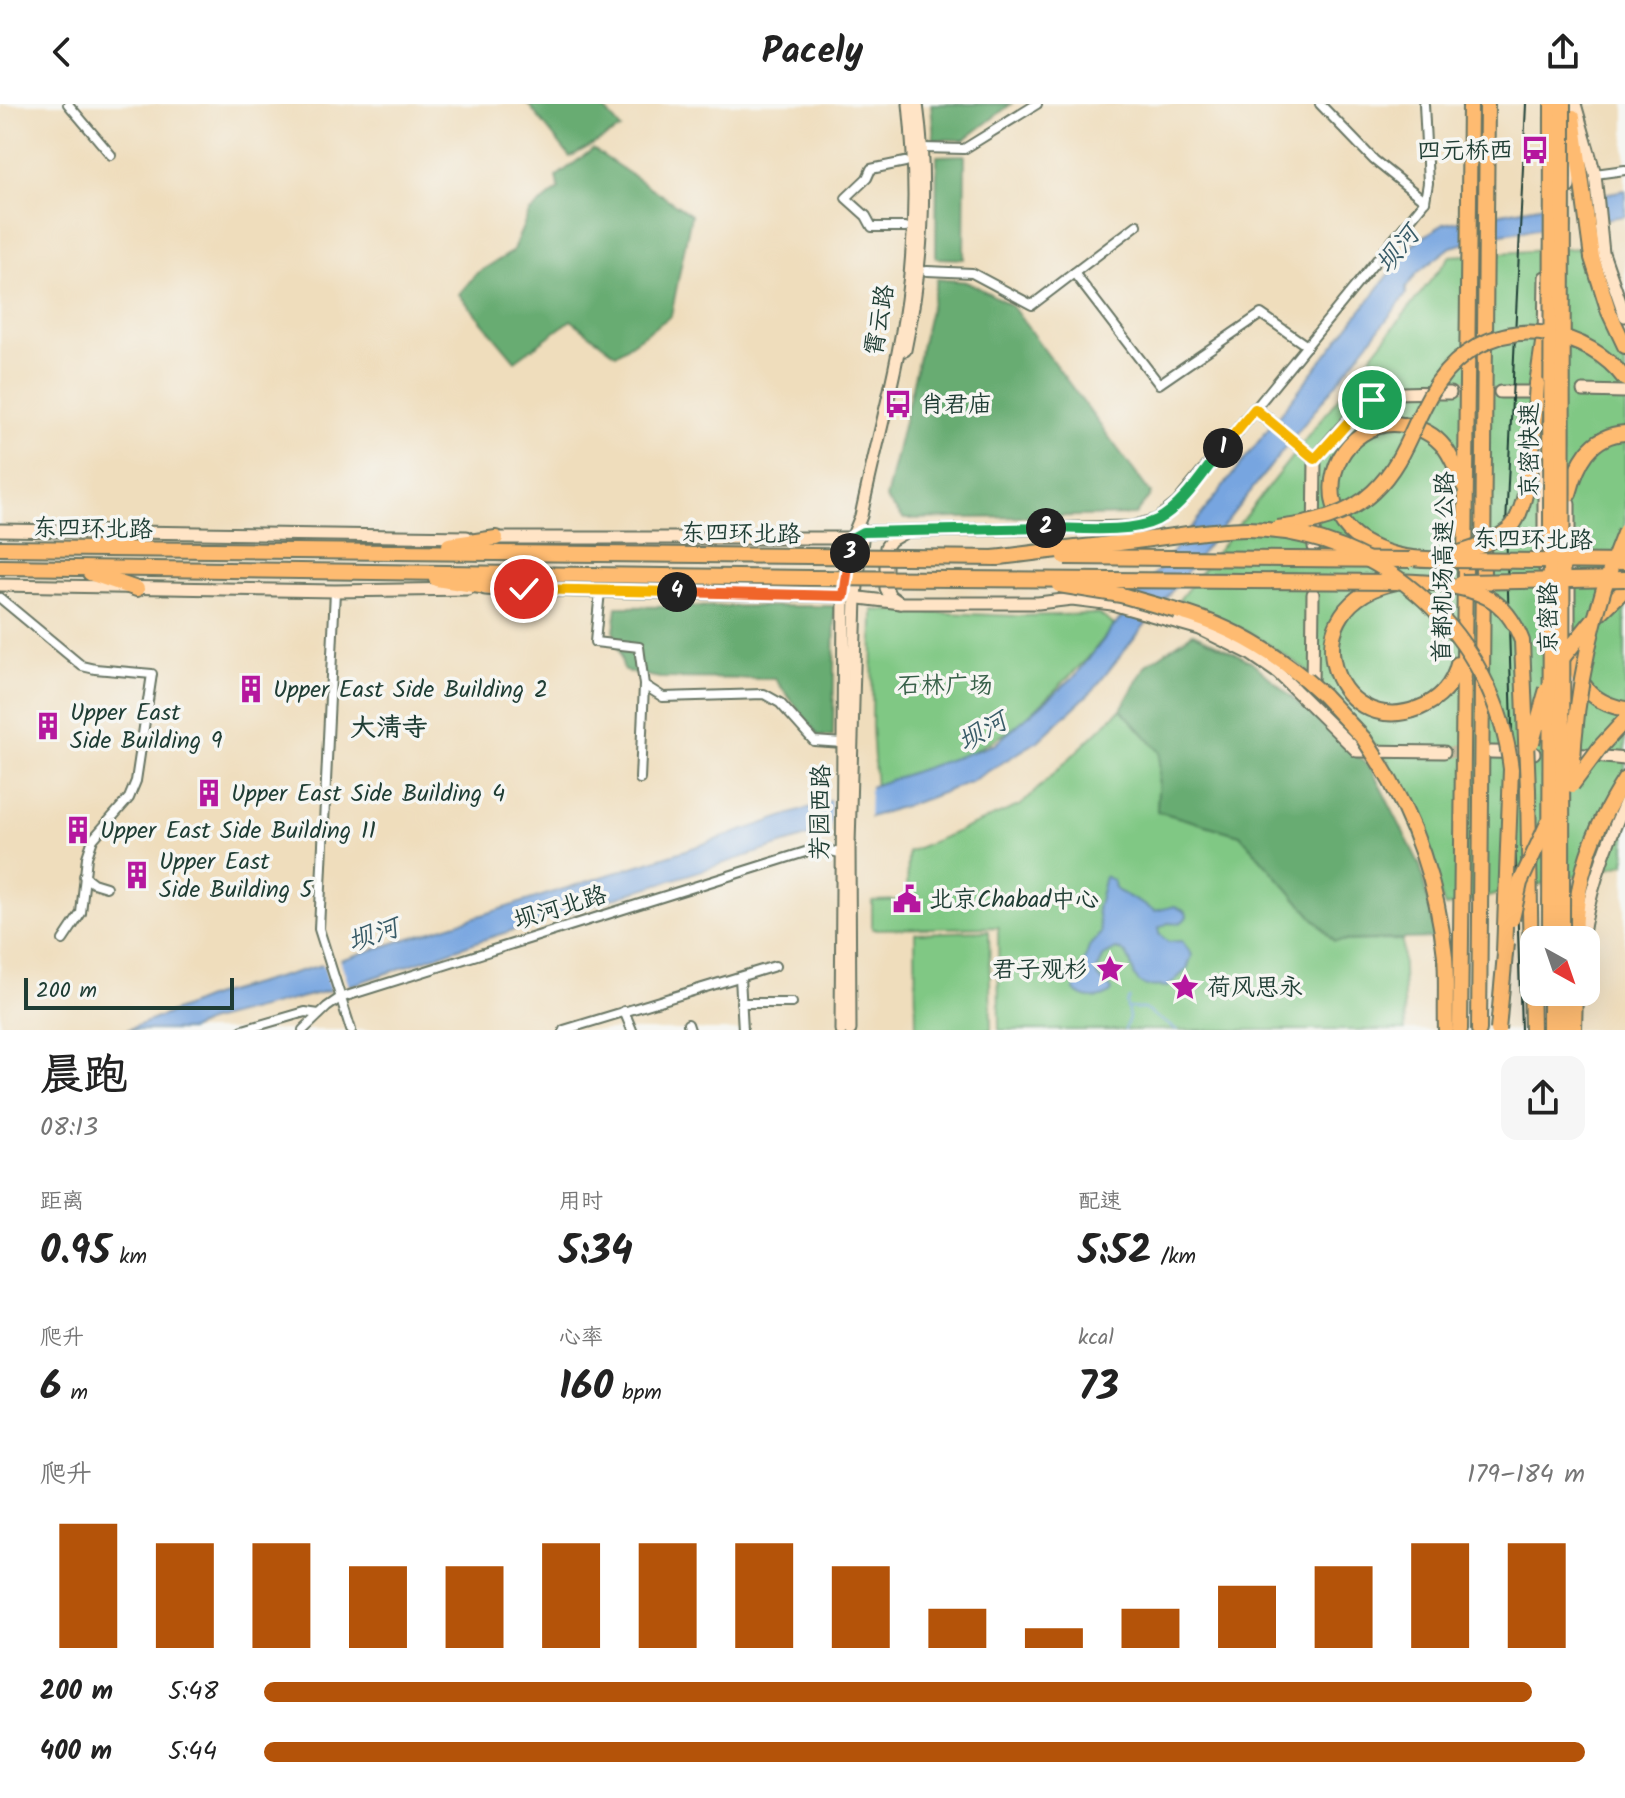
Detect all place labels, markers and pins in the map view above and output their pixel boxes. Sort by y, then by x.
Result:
place label: 四元桥西 [1417,132,1513,171]
bus stop icon: 四元桥西 [1520,135,1550,165]
pin [1338,366,1406,434]
place label: 肖君庙 [920,386,992,425]
bus stop icon: 肖君庙 [883,389,913,419]
pin: 1 [1203,428,1243,468]
pin: 2 [1026,508,1066,548]
pin: 3 [830,533,870,573]
pin [490,555,558,623]
pin: 4 [657,572,697,612]
place label: Upper East Side Building 2 [273,671,548,710]
building icon: Upper East Side Building 2 [236,674,266,704]
place label: Upper East Side Building 9 [70,694,223,761]
building icon: Upper East Side Building 9 [33,711,63,741]
place label: Upper East Side Building 4 [231,775,505,814]
building icon: Upper East Side Building 4 [194,778,224,808]
place label: Upper East Side Building 11 [100,812,376,851]
building icon: Upper East Side Building 11 [63,815,93,845]
place label: Upper East Side Building 5 [159,843,315,910]
building icon: Upper East Side Building 5 [122,860,152,890]
place label: 北京Chabad中心 [929,881,1099,920]
public building icon: 北京Chabad中心 [892,884,922,914]
place label: 君子观杉 [992,951,1088,990]
place icon: 君子观杉 [1095,954,1125,984]
place label: 荷风思永 [1207,969,1303,1008]
place icon: 荷风思永 [1170,972,1200,1002]

